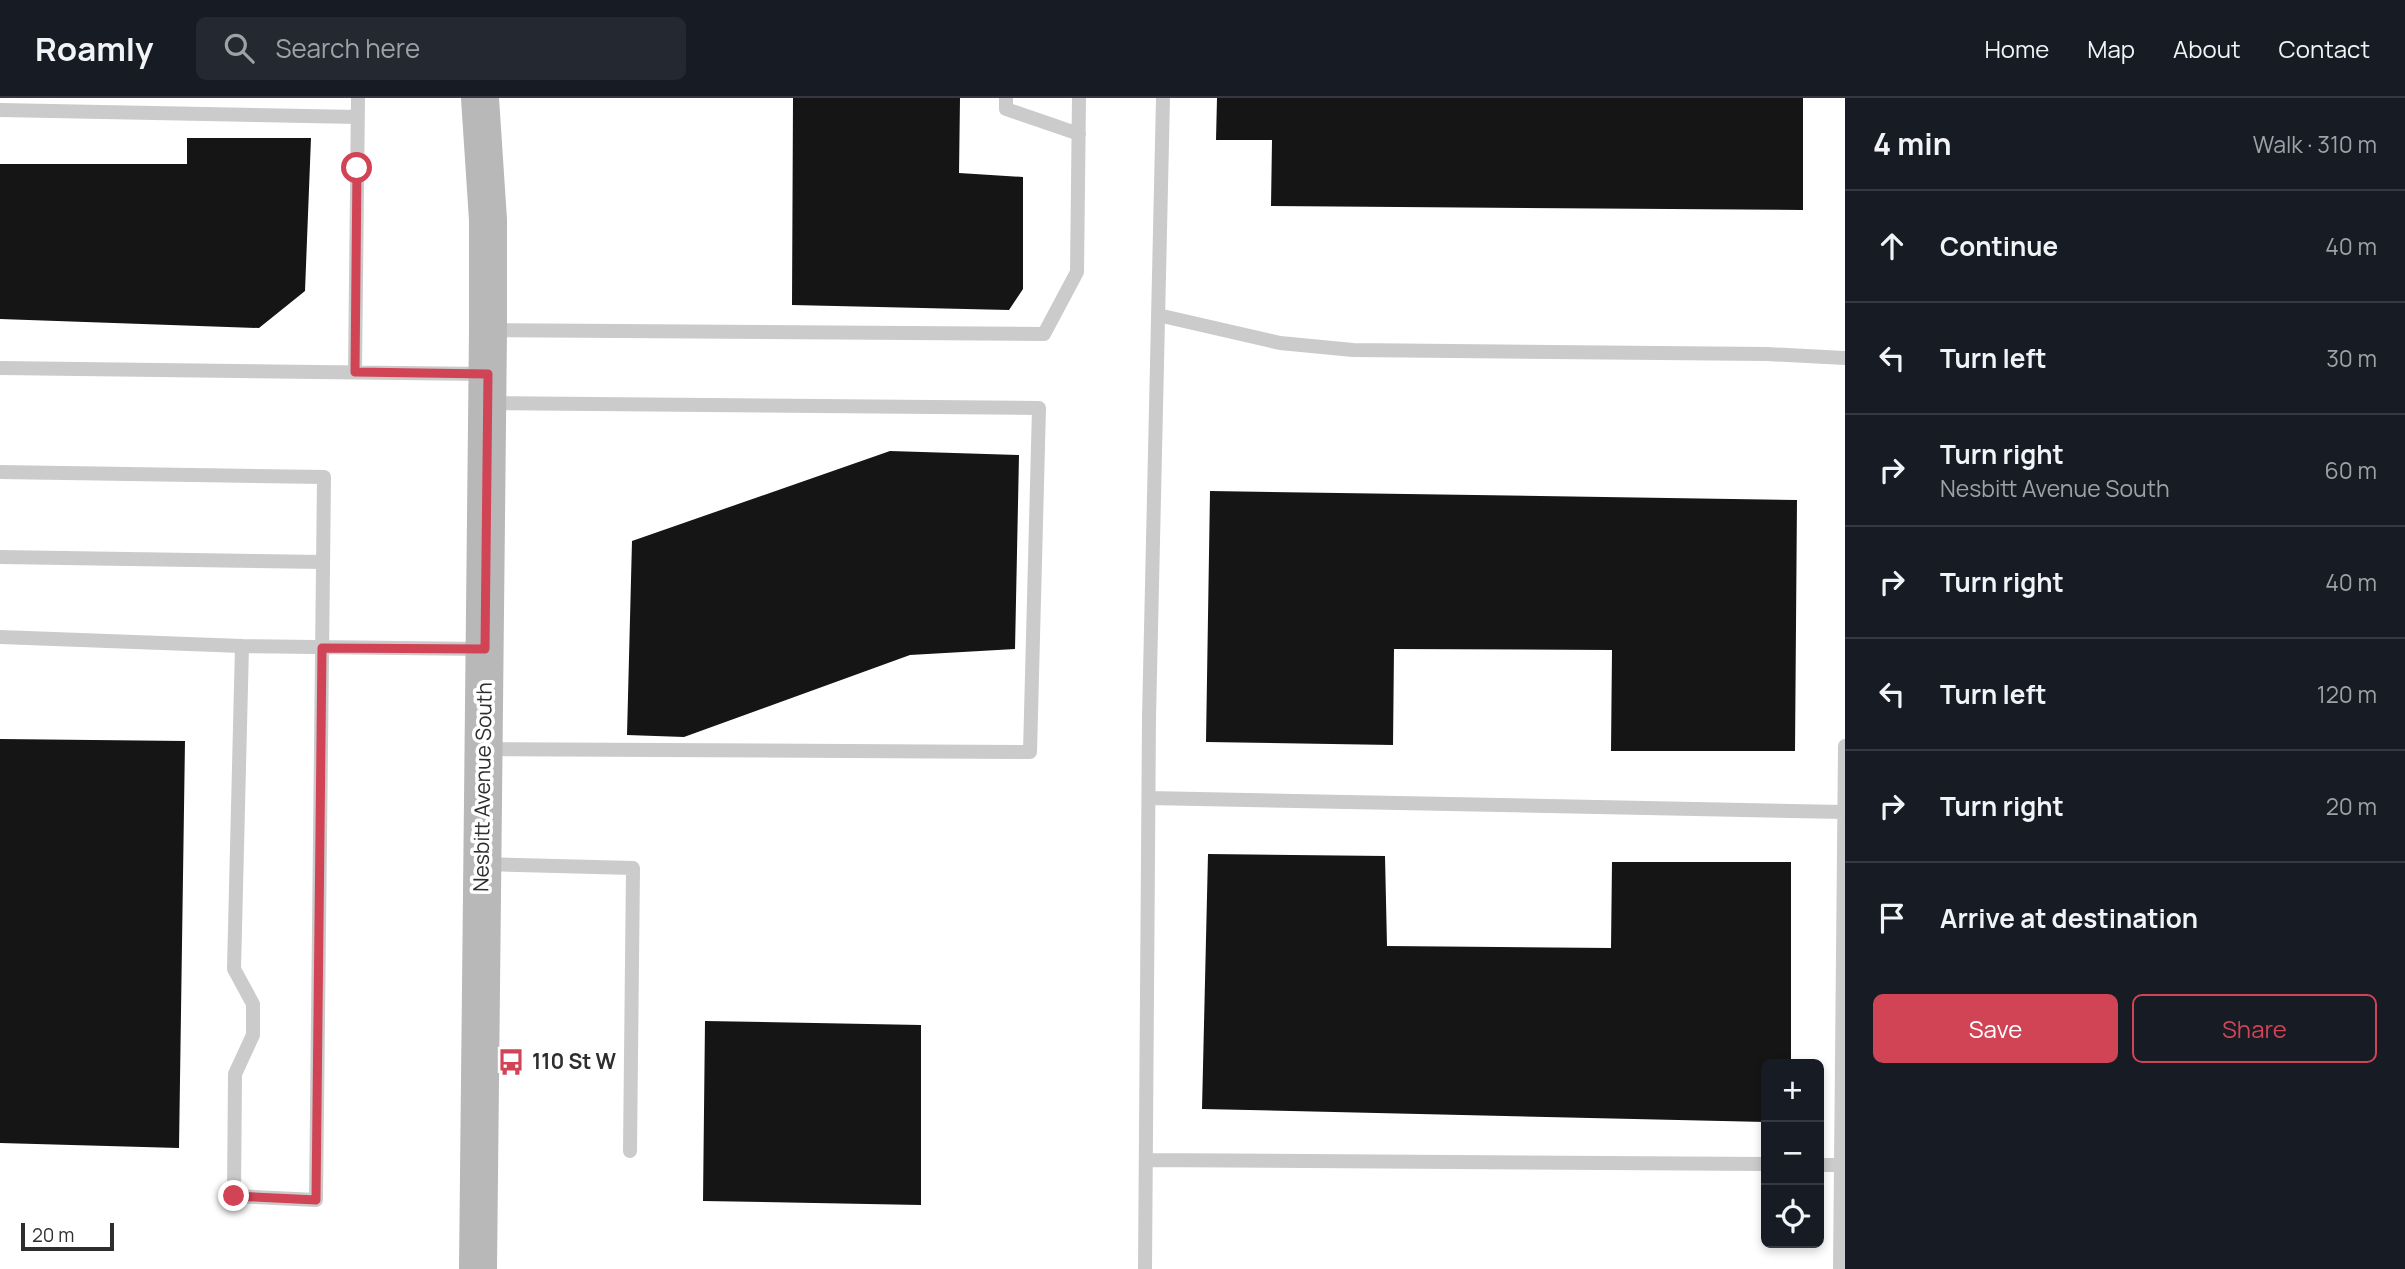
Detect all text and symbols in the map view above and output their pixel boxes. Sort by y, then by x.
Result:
search box [196,17,686,80]
text: Roamly [35,26,154,71]
icon: search [220,29,258,67]
text: Search here [276,30,420,66]
text: Home [1984,32,2049,65]
text: Map [2087,32,2135,65]
text: About [2173,32,2241,65]
text: Contact [2279,32,2370,65]
text: 4 min [1873,123,1951,164]
text: Walk · 310 m [2253,128,2377,160]
route start [341,152,372,183]
icon: ahead [1873,227,1911,265]
text: Continue [1940,228,2058,264]
text: 40 m [2325,230,2377,262]
icon: left [1873,339,1911,377]
text: Turn left [1940,340,2047,376]
text: 30 m [2326,342,2377,374]
text: Turn right [1940,436,2064,472]
icon: right [1873,451,1911,489]
text: 60 m [2325,454,2377,486]
text: Nesbitt Avenue South [1940,472,2170,504]
icon: right [1873,563,1911,601]
text: Turn right [1940,564,2064,600]
text: 40 m [2325,566,2377,598]
icon: left [1873,675,1911,713]
text: Turn left [1940,676,2047,712]
text: 120 m [2317,678,2377,710]
street label: Nesbitt Avenue South [466,682,498,892]
icon: right [1873,787,1911,825]
text: Turn right [1940,788,2064,824]
text: 20 m [2326,790,2377,822]
icon: arrive [1873,899,1911,937]
text: Arrive at destination [1940,900,2198,936]
button: Save [1873,994,2118,1063]
button: Share [2132,994,2377,1063]
bus stop icon: 110 St W [496,1047,526,1077]
place label: 110 St W [532,1047,617,1075]
map controls [1761,1059,1824,1248]
button: + [1761,1059,1824,1122]
button: − [1761,1122,1824,1185]
route end [218,1180,249,1211]
button: locate [1761,1185,1824,1248]
scale bar [21,1220,114,1252]
text: 20 m [32,1222,74,1248]

